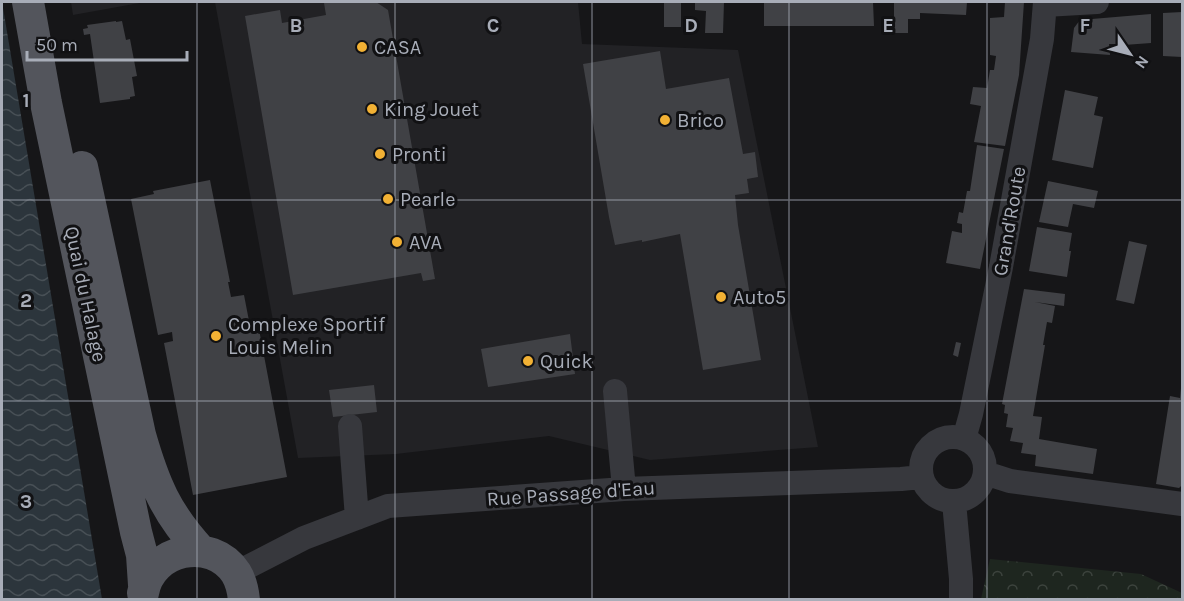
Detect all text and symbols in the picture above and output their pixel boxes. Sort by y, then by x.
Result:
text: B [290,14,302,37]
text: C [487,14,499,37]
text: D [684,14,698,37]
text: E [882,14,894,37]
text: F [1080,14,1091,37]
scale bar [27,24,188,62]
north arrow [1100,24,1160,84]
text: 50 m [36,34,78,56]
place label: CASA [374,36,421,59]
marker: CASA [355,40,369,54]
text: N [1131,52,1153,72]
text: 1 [22,89,30,112]
place label: King Jouet [384,98,480,121]
marker: King Jouet [365,102,379,116]
place label: Brico [677,109,724,132]
marker: Brico [658,113,672,127]
place label: Pronti [392,143,447,166]
marker: Pronti [373,147,387,161]
street label: Grand'Route [989,165,1030,278]
place label: Pearle [400,188,455,211]
marker: Pearle [381,192,395,206]
street label: Quai du Halage [60,224,111,364]
place label: AVA [409,231,442,254]
marker: AVA [390,235,404,249]
place label: Auto5 [733,286,786,309]
text: 2 [20,289,32,312]
marker: Auto5 [714,290,728,304]
place label: Complexe Sportif Louis Melin [228,313,385,359]
marker: Complexe Sportif Louis Melin [209,329,223,343]
place label: Quick [540,350,593,373]
marker: Quick [521,354,535,368]
street label: Rue Passage d'Eau [486,476,656,511]
text: 3 [20,490,32,513]

